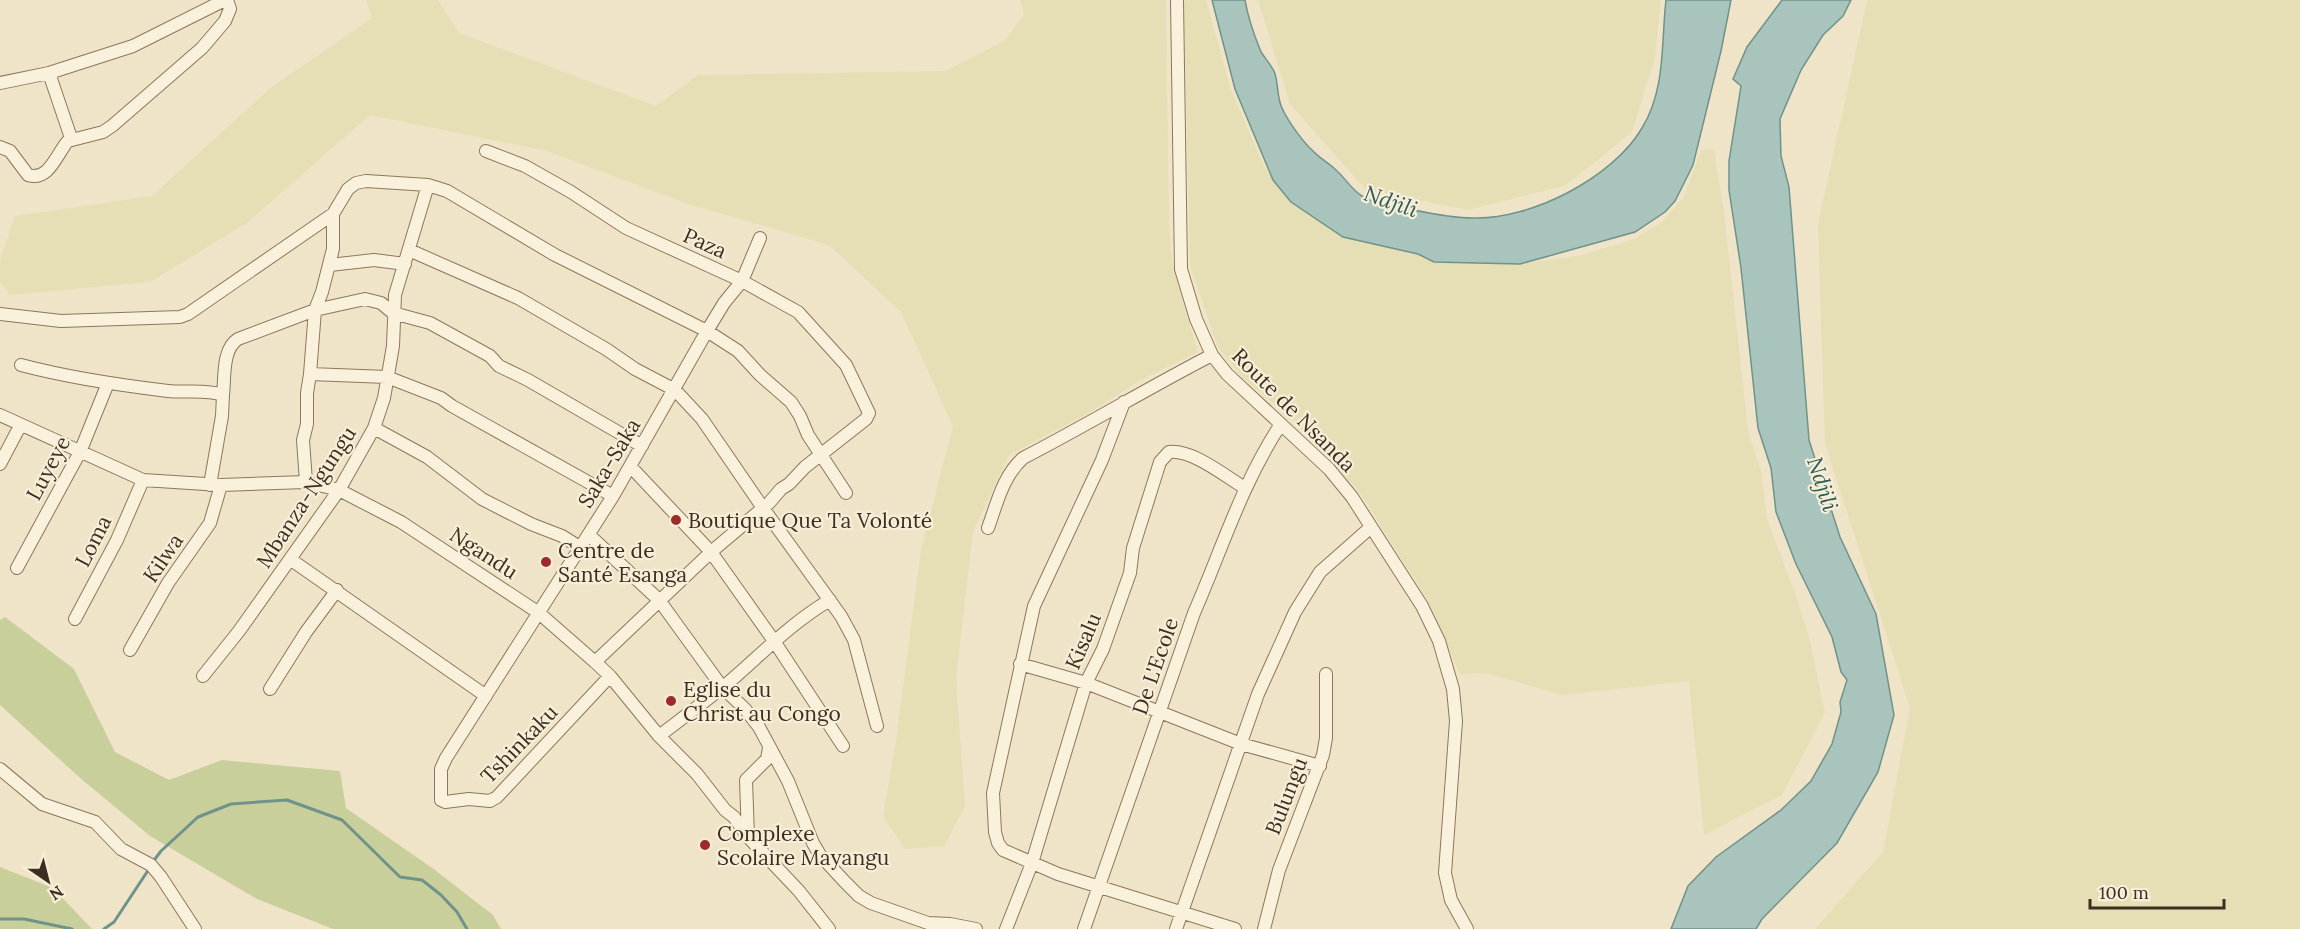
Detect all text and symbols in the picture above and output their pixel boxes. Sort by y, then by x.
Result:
water label: Ndjili [1360,179,1422,223]
street label: Paza [679,222,731,265]
street label: Route de Nsanda [1226,342,1362,478]
street label: Saka-Saka [572,413,646,513]
street label: Mbanza-Ngungu [250,421,362,573]
street label: Luyeye [20,431,76,505]
water label: Ndjili [1801,453,1845,515]
place label: Boutique Que Ta Volonté [688,507,932,534]
street label: Loma [69,511,117,571]
marker: Boutique Que Ta Volonté [669,513,683,527]
street label: Ngandu [445,521,523,585]
street label: Kilwa [137,528,189,588]
place label: Centre de Santé Esanga [558,537,687,588]
marker: Centre de Santé Esanga [539,555,553,569]
street label: Kisalu [1059,609,1107,673]
street label: De L'Ecole [1126,614,1184,718]
place label: Eglise du Christ au Congo [683,676,841,727]
marker: Eglise du Christ au Congo [664,694,678,708]
street label: Tshinkaku [475,699,563,789]
street label: Bulungu [1259,754,1313,838]
place label: Complexe Scolaire Mayangu [717,820,889,871]
marker: Complexe Scolaire Mayangu [698,838,712,852]
north arrow [18,851,78,911]
scale bar [2090,872,2224,910]
text: 100 m [2099,881,2149,904]
text: N [46,882,67,905]

